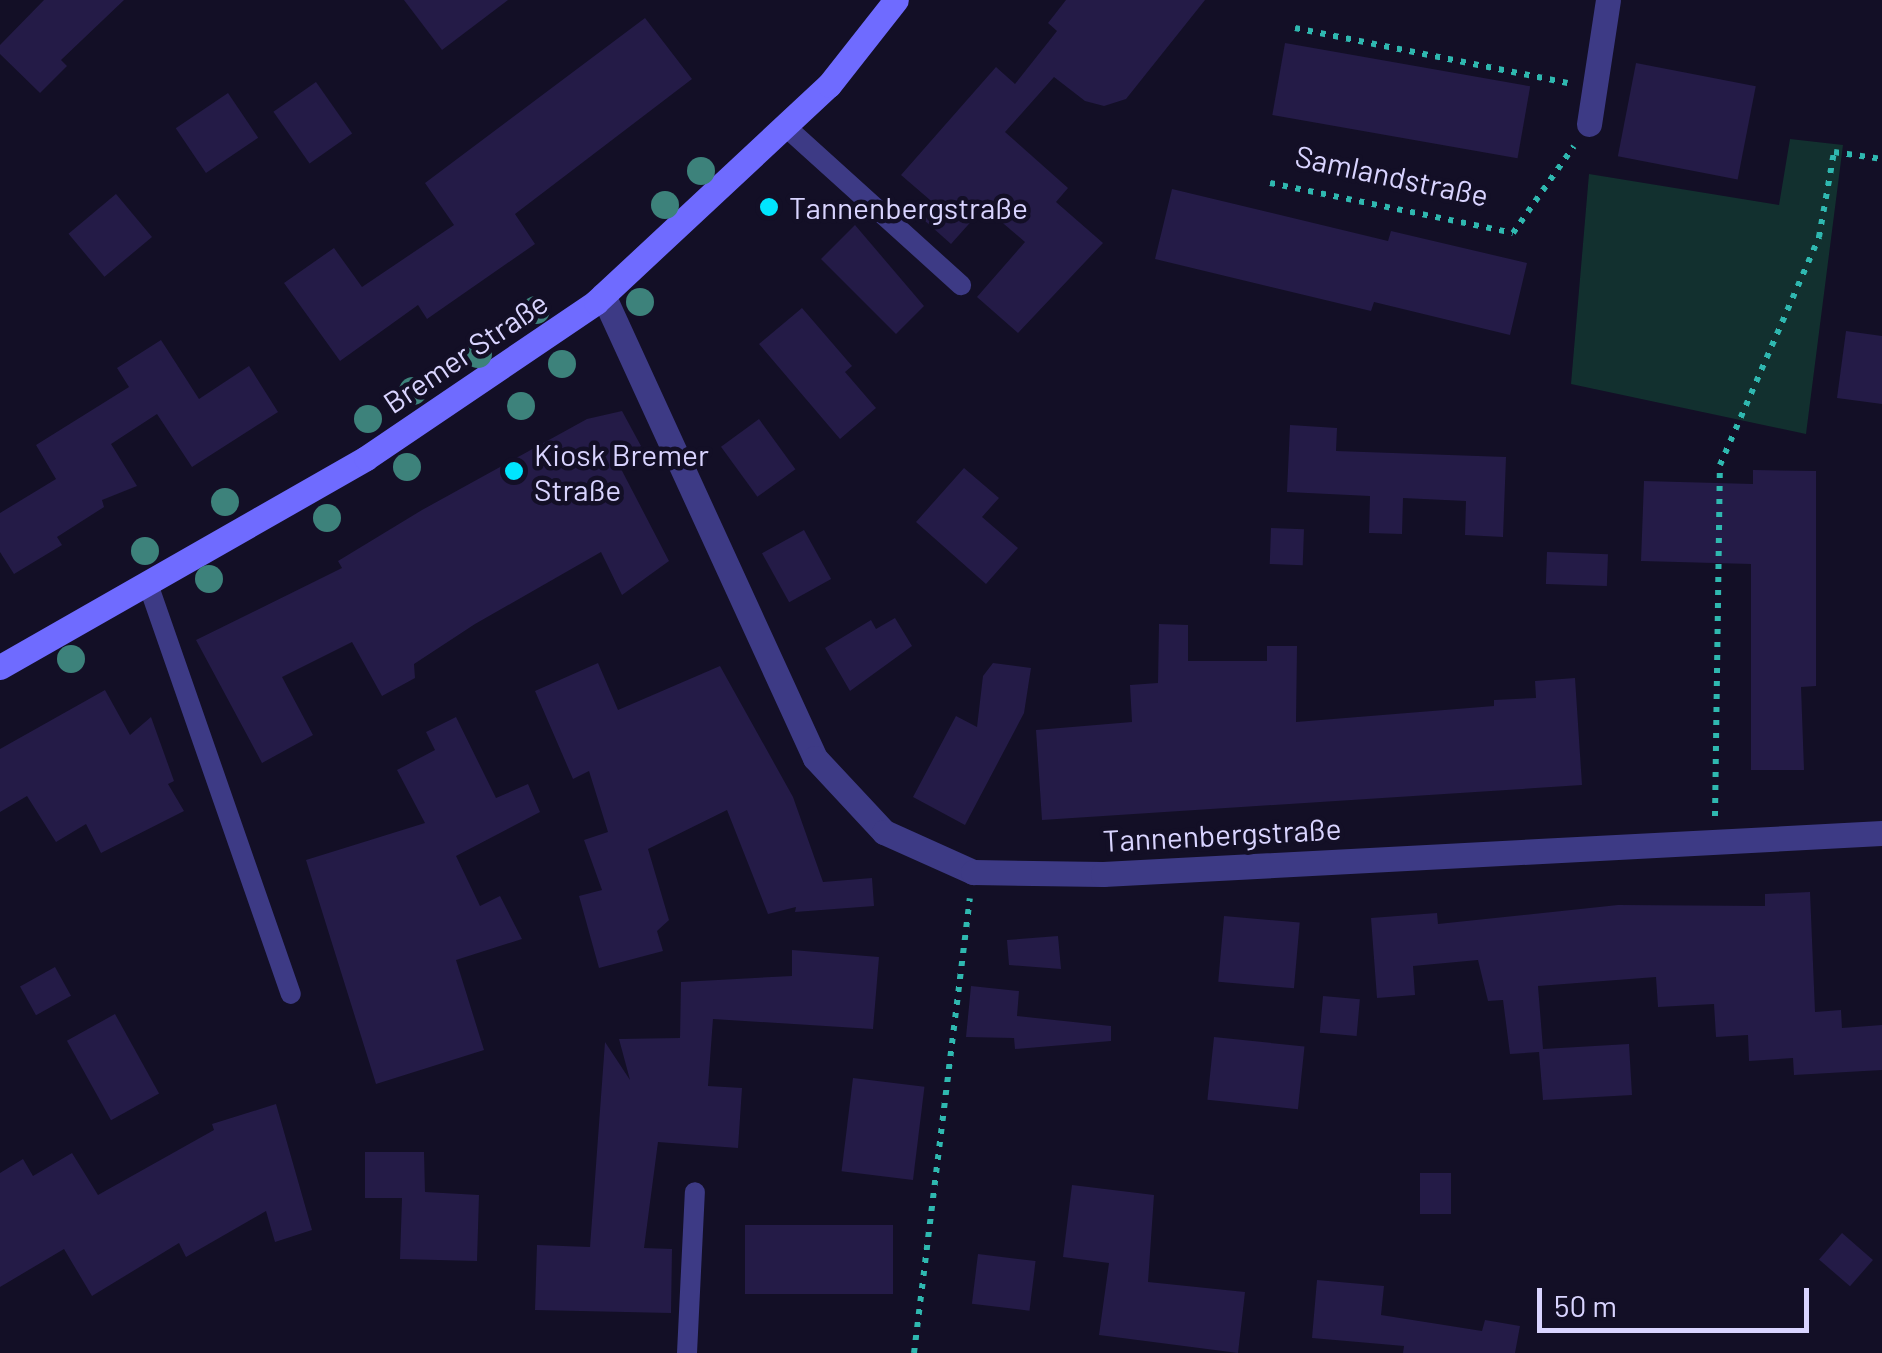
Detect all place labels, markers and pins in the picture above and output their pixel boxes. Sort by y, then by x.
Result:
place label: Tannenbergstraße [789,189,1028,225]
marker: Tannenbergstraße [758,196,780,218]
place label: Kiosk Bremer Straße [534,436,709,506]
marker: Kiosk Bremer Straße [503,460,525,482]

